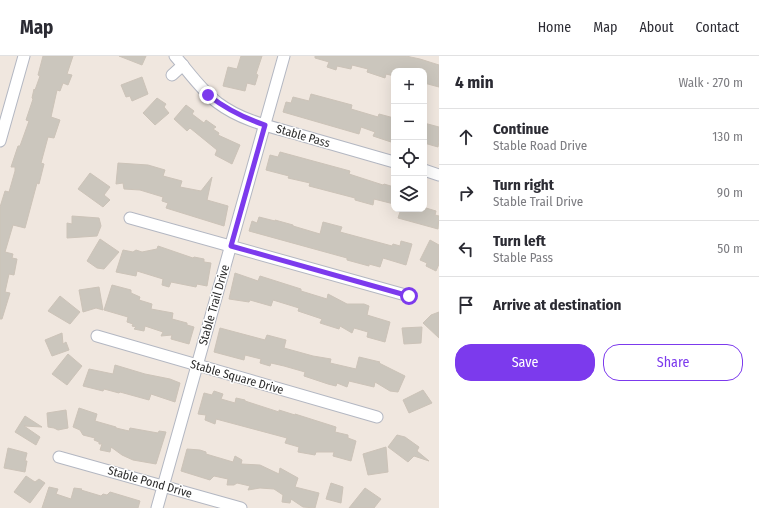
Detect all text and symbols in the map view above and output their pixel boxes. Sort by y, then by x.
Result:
text: Map [20,16,53,39]
text: Home [538,19,571,36]
text: Map [593,19,617,36]
text: About [639,19,674,36]
text: Contact [696,19,739,36]
map controls [391,68,427,212]
button: + [391,68,427,104]
text: 4 min [455,72,494,93]
text: Walk · 270 m [678,75,743,90]
route end [199,86,217,104]
button: − [391,104,427,140]
text: Continue [493,120,549,138]
street label: Stable Pass [274,122,332,150]
icon: ahead [455,126,477,148]
text: 130 m [712,129,743,144]
text: Stable Road Drive [493,138,587,153]
button: locate [391,140,427,176]
button: layers [391,176,427,212]
text: Turn right [493,176,554,194]
icon: right [455,182,477,204]
text: 90 m [717,185,743,200]
text: Stable Trail Drive [493,194,583,209]
text: Turn left [493,232,546,250]
icon: left [455,238,477,260]
text: 50 m [717,241,743,256]
text: Stable Pass [493,250,553,265]
street label: Stable Trail Drive [196,263,232,347]
route start [400,287,418,305]
icon: arrive [455,294,477,316]
text: Arrive at destination [493,296,621,314]
button: Save [455,344,595,381]
button: Share [603,344,743,381]
street label: Stable Square Drive [189,357,285,397]
street label: Stable Pond Drive [106,463,194,501]

